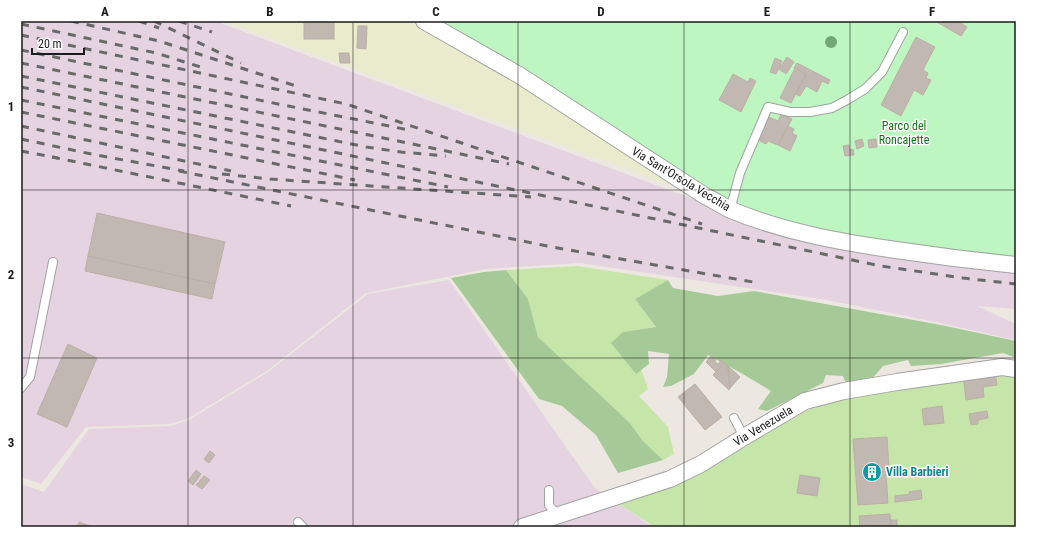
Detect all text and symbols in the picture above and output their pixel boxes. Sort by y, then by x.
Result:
text: A [101,4,109,19]
text: B [266,4,274,19]
text: C [432,4,440,19]
text: D [597,4,605,19]
text: E [764,4,771,19]
text: F [929,4,935,19]
scale bar [32,30,84,56]
text: 20 m [38,37,62,51]
text: 1 [8,99,14,114]
park label: Parco del Roncajette [879,119,930,147]
street label: Via Sant'Orsola Vecchia [629,144,733,214]
text: 2 [8,267,15,282]
street label: Via Venezuela [731,403,795,449]
text: 3 [8,435,14,450]
building icon: Villa Barbieri [861,461,883,483]
place label: Villa Barbieri [886,465,948,479]

